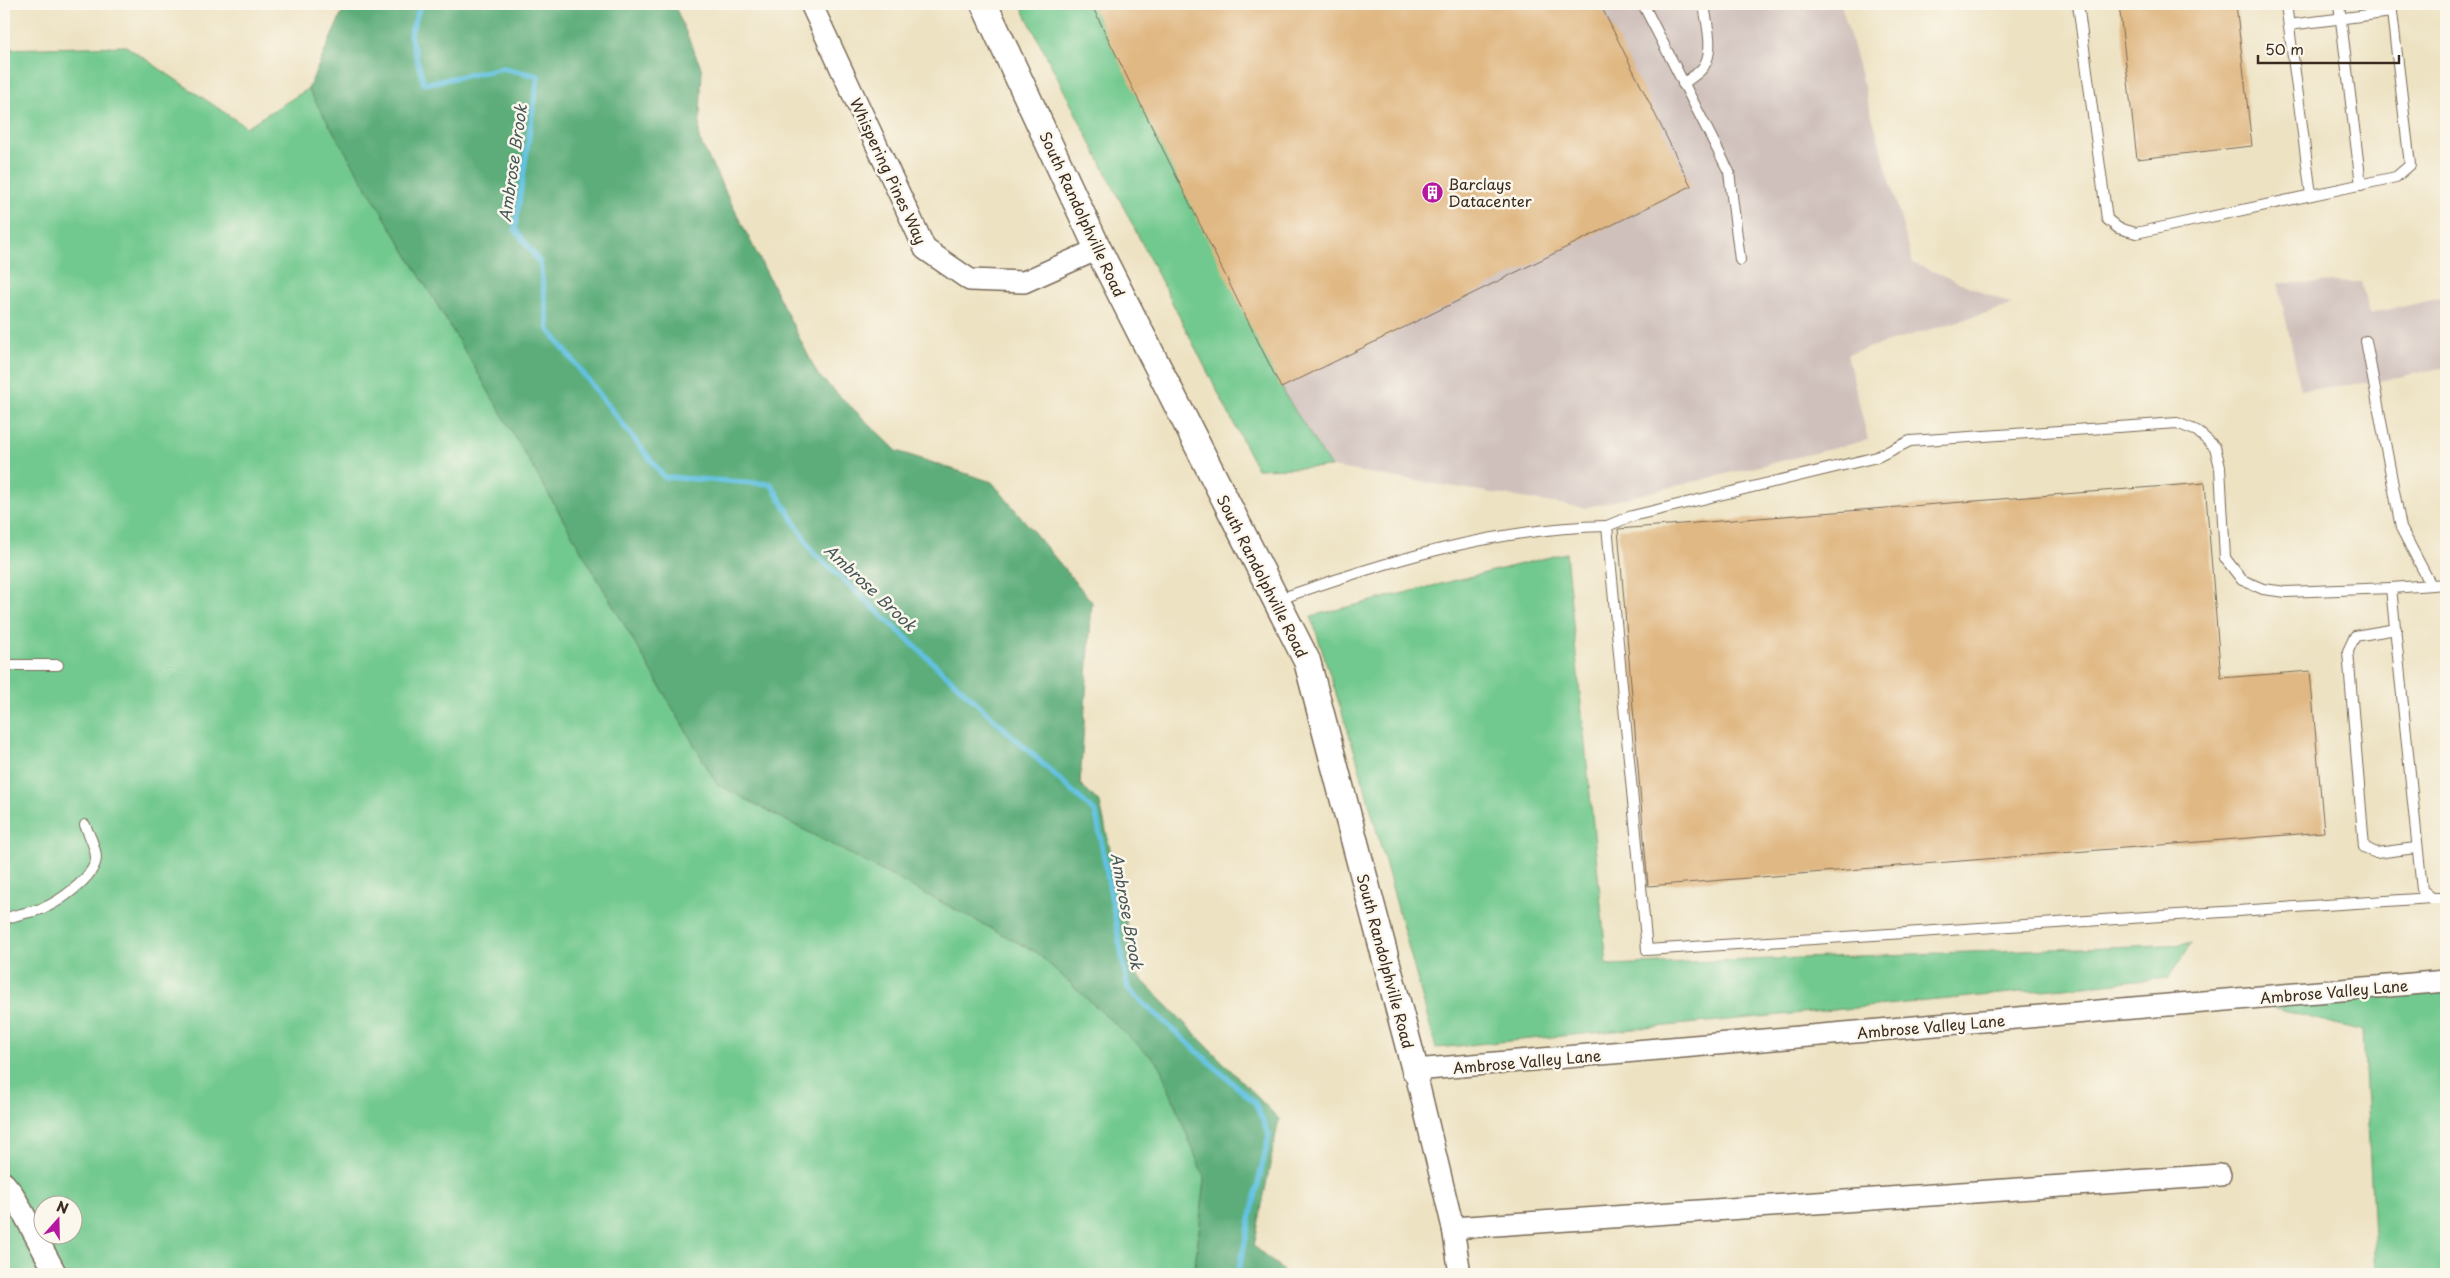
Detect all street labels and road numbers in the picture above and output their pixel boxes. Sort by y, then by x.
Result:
street label: Whispering Pines Way [845,94,933,248]
street label: South Randolphville Road [1035,128,1131,300]
street label: South Randolphville Road [1212,491,1314,661]
street label: South Randolphville Road [1352,871,1420,1051]
street label: Ambrose Valley Lane [2259,973,2409,1009]
street label: Ambrose Valley Lane [1856,1008,2006,1044]
street label: Ambrose Valley Lane [1452,1043,1602,1079]

